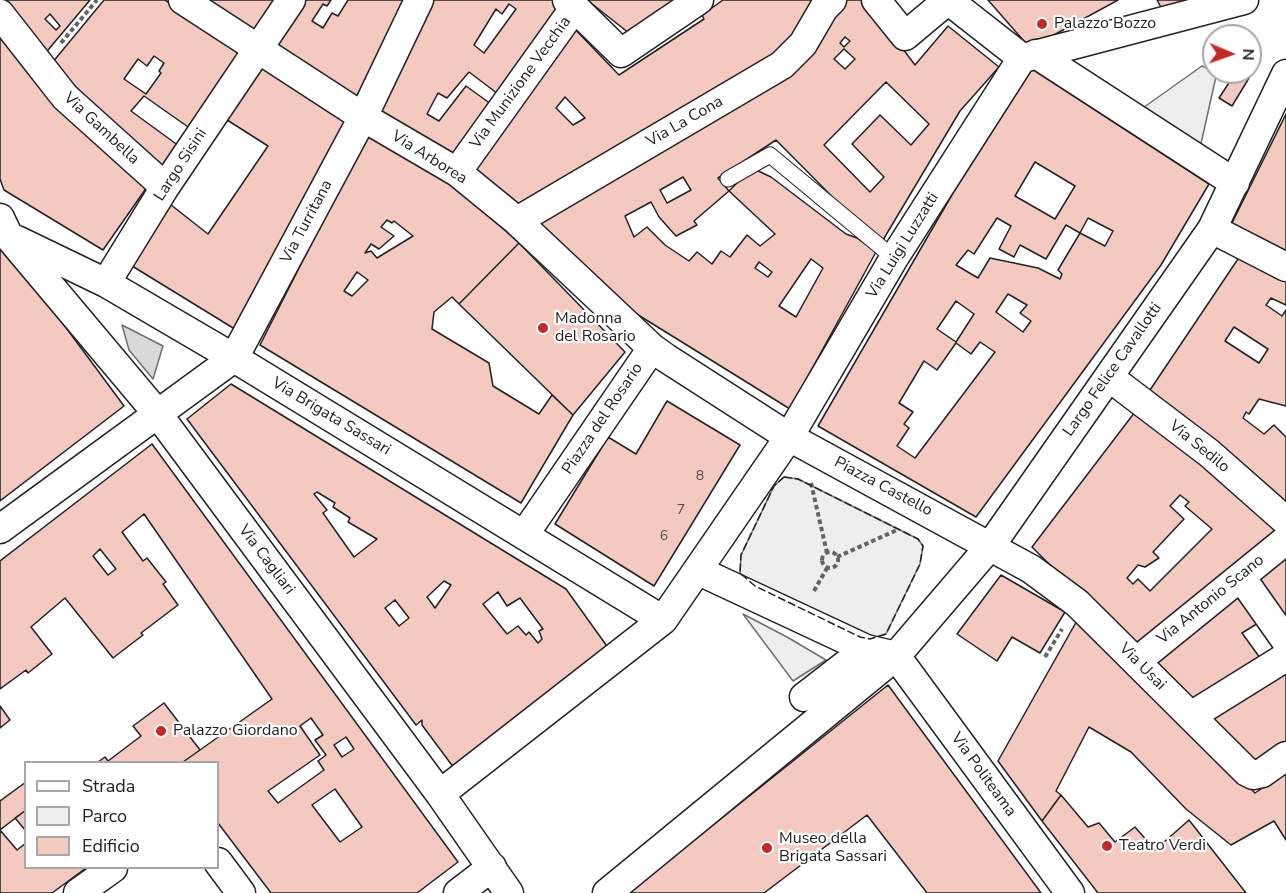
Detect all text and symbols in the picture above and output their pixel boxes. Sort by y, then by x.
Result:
street label: Via Munizione Vecchia [466,13,576,153]
place label: Palazzo Bozzo [1054,14,1156,34]
marker: Palazzo Bozzo [1035,17,1049,31]
north arrow [1202,24,1262,84]
text: N [1237,48,1259,61]
street label: Via Gambella [59,89,143,169]
street label: Via La Cona [643,92,727,152]
street label: Largo Sisini [150,125,212,205]
street label: Via Arborea [388,127,470,189]
street label: Via Turritana [277,177,337,267]
street label: Via Luigi Luzzatti [863,190,943,302]
street label: Largo Felice Cavallotti [1060,299,1166,441]
place label: Madonna del Rosario [555,309,636,347]
marker: Madonna del Rosario [536,321,550,335]
street label: Piazza del Rosario [559,360,647,478]
street label: Via Brigata Sassari [268,374,394,460]
street label: Via Sedilo [1165,417,1233,477]
street label: Piazza Castello [831,453,935,521]
house number: 8 [696,469,704,485]
house number: 7 [677,503,685,519]
street label: Via Cagliari [234,521,298,599]
house number: 6 [660,529,668,545]
street label: Via Antonio Scano [1154,551,1268,649]
street label: Via Usai [1114,639,1170,695]
place label: Palazzo Giordano [173,721,298,741]
marker: Palazzo Giordano [154,724,168,738]
street label: Via Politeama [946,729,1020,821]
legend [24,761,219,869]
text: Strada [82,774,135,798]
text: Parco [82,804,127,828]
place label: Museo della Brigata Sassari [779,829,887,867]
text: Edificio [82,834,140,858]
place label: Teatro Verdi [1119,836,1206,856]
marker: Teatro Verdi [1100,839,1114,853]
marker: Museo della Brigata Sassari [760,841,774,855]

